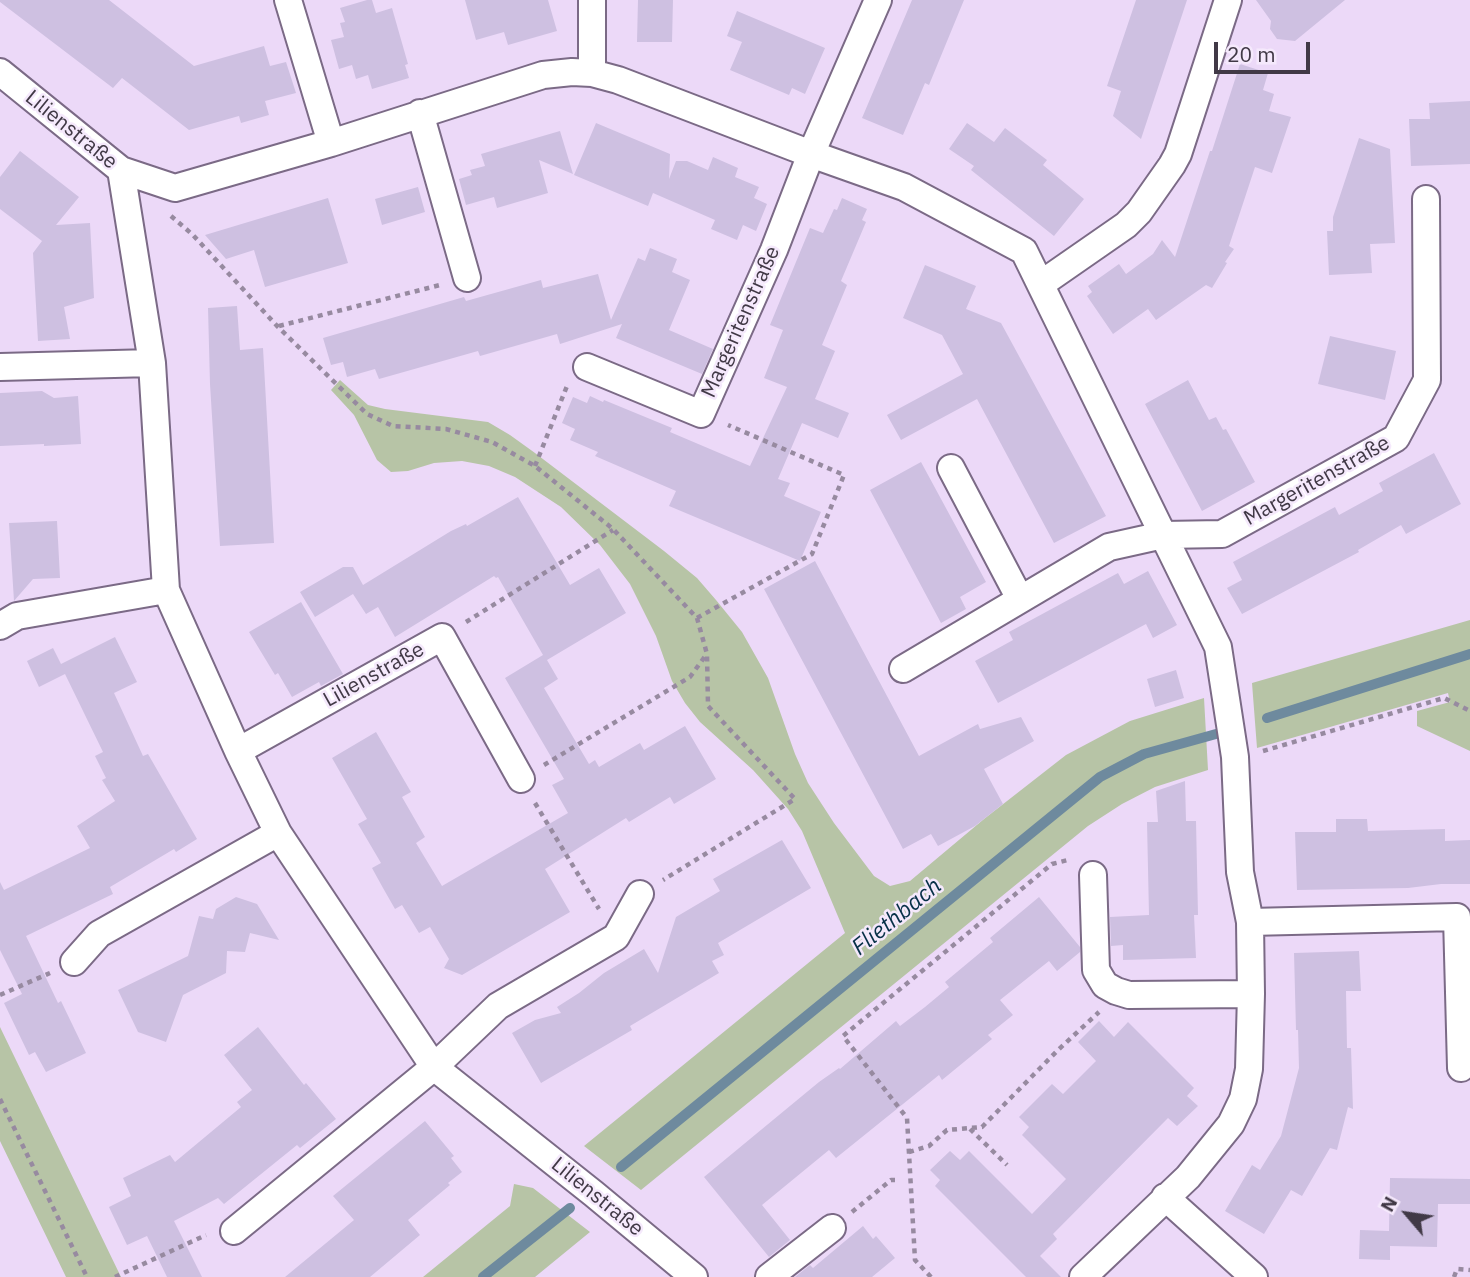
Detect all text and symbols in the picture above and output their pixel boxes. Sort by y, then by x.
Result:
scale bar [1218,28,1314,72]
text: 20 m [1227,40,1276,68]
street label: Lilienstraße [20,85,122,175]
street label: Margeritenstraße [696,242,786,402]
street label: Margeritenstraße [1240,430,1394,532]
street label: Lilienstraße [319,637,429,713]
water label: Fliethbach [847,872,947,962]
street label: Lilienstraße [546,1152,648,1242]
north arrow [1372,1179,1442,1249]
text: N [1375,1192,1402,1216]

